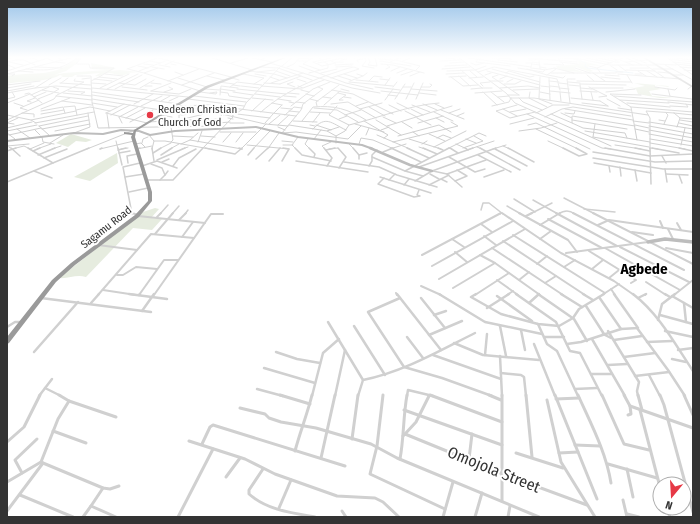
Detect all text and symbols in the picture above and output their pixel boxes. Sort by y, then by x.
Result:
place label: Redeem Christian Church of God [158,103,237,129]
marker: Redeem Christian Church of God [145,110,155,120]
street label: Sagamu Road [78,204,134,251]
district label: Agbede [619,260,668,278]
street label: Omojola Street [445,442,544,497]
north arrow [652,476,692,516]
text: N [664,498,674,512]

